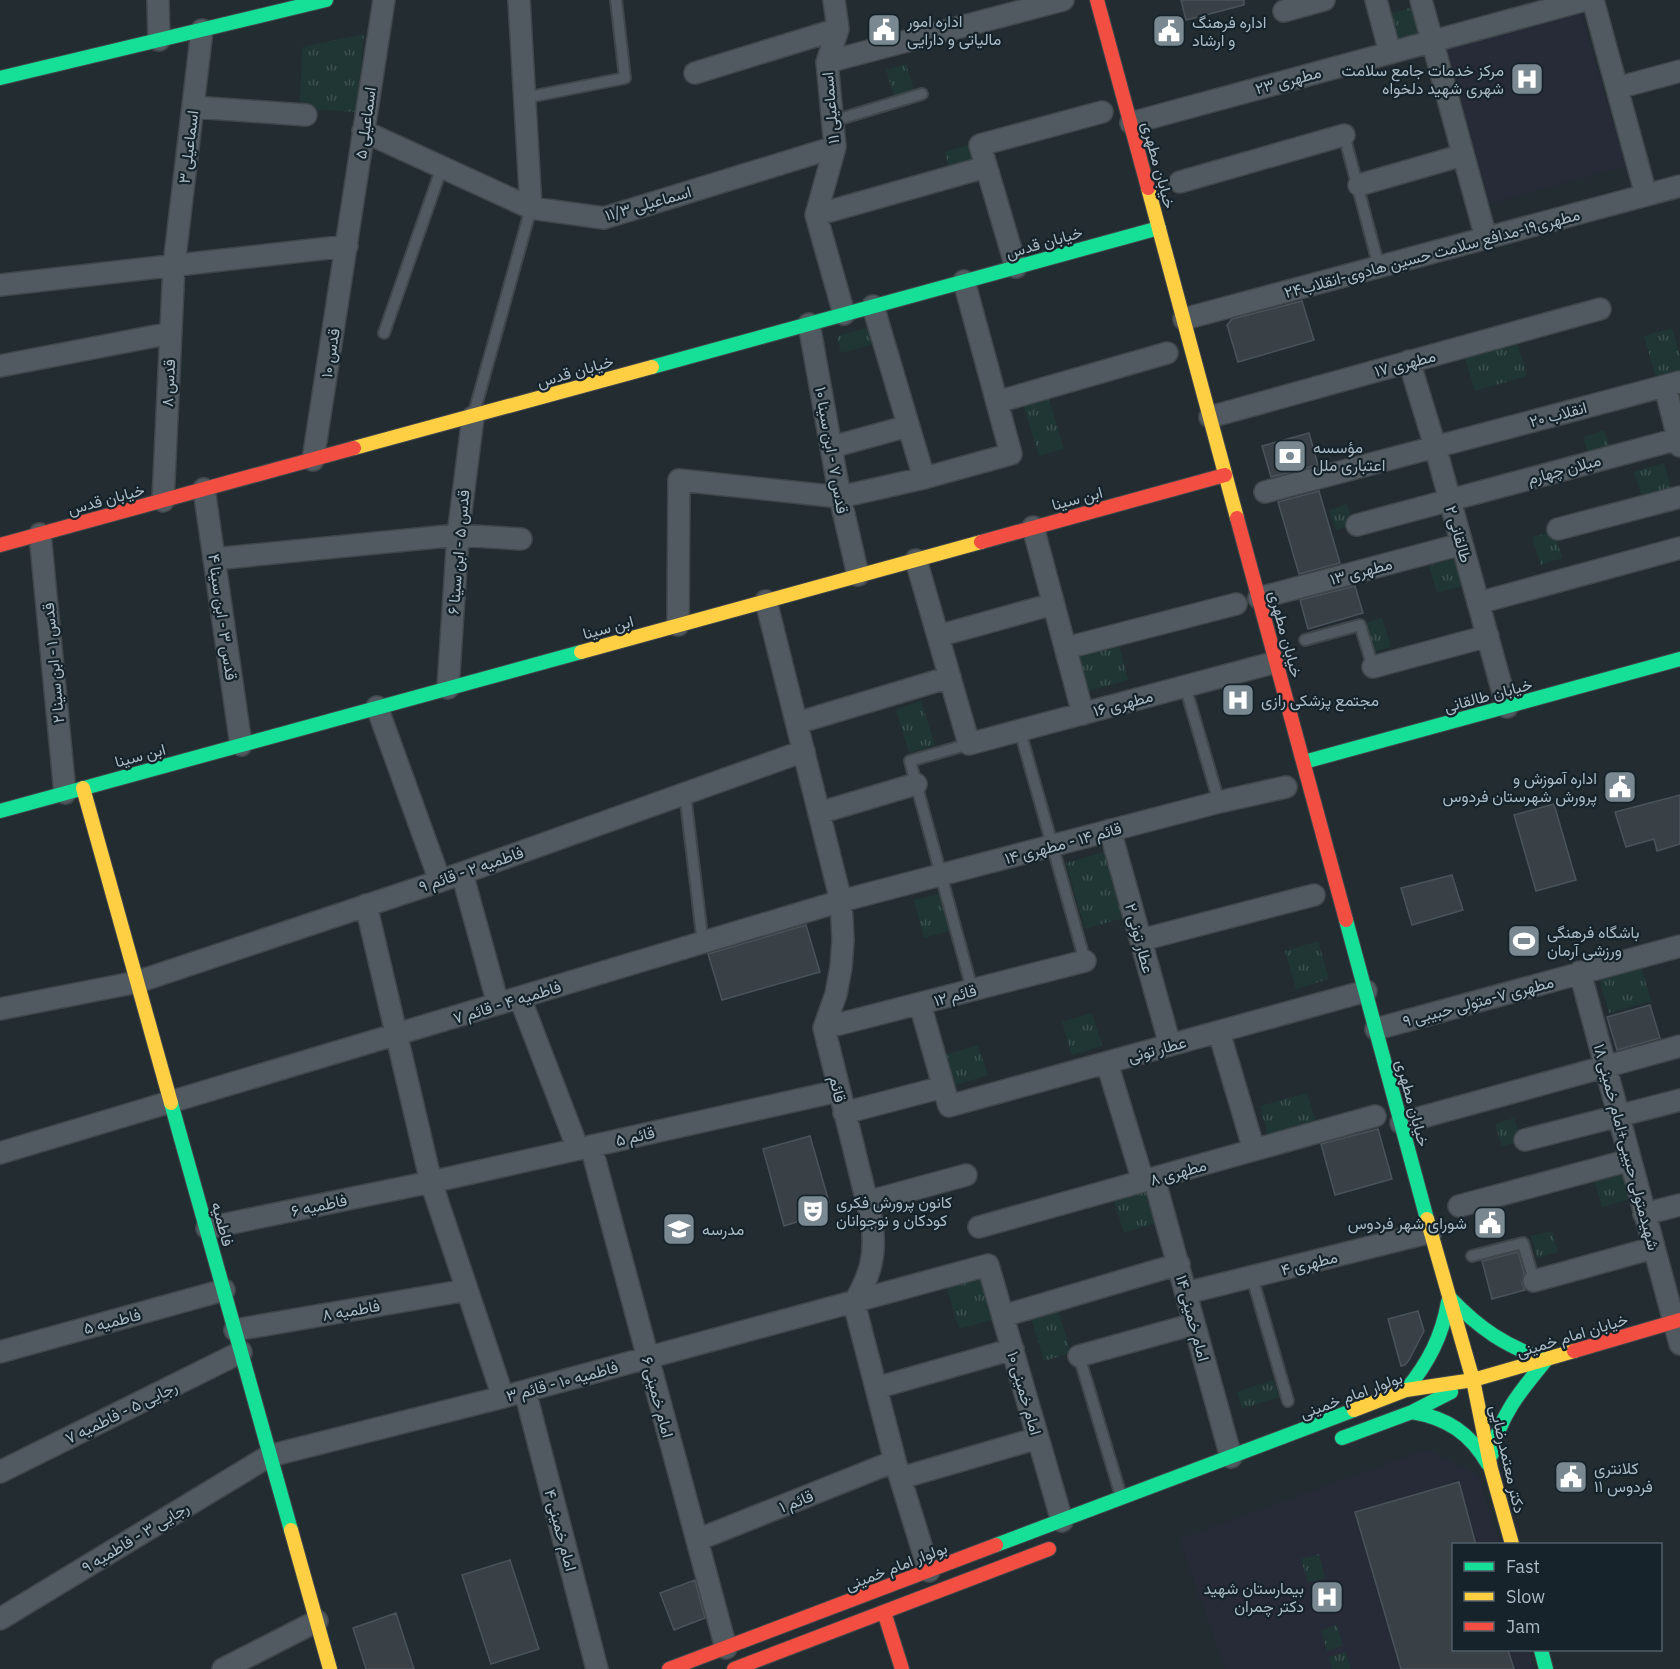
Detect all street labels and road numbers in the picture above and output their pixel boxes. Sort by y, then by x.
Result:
street label: مطهری ۲۳ [1253,62,1323,99]
street label: اسماعیلی ۱۱ [817,71,844,145]
street label: اسماعیلی ۵ [350,86,381,160]
street label: اسماعیلی ۳ [174,109,203,185]
street label: خیابان مطهری [1137,119,1180,211]
street label: اسماعیلی ۱۱/۳ [602,181,694,226]
street label: مطهری۱۹-مدافع سلامت حسین هادوی-انقلاب۲۴ [1282,204,1583,304]
street label: خیابان قدس [1003,221,1085,263]
street label: قدس ۱۰ [316,327,345,379]
street label: مطهری ۱۷ [1372,345,1438,382]
street label: خیابان قدس [534,350,616,392]
street label: قدس ۸ [157,359,180,408]
street label: قدس ۷ - ابن سینا ۱۰ [810,385,853,515]
street label: انقلاب ۲۰ [1527,397,1589,431]
street label: میلان چهارم [1525,450,1603,490]
street label: خیابان قدس [65,479,147,520]
street label: ابن سینا [1049,482,1105,515]
street label: قدس ۵ - ابن سینا ۶ [443,489,474,615]
street label: طالقانی ۲ [1440,503,1477,565]
street label: قدس ۳ - ابن سینا ۴ [203,552,242,682]
street label: مطهری ۱۳ [1328,553,1395,590]
street label: خیابان مطهری [1264,588,1307,680]
street label: قدس ۱ - ابن سینا ۲ [38,602,69,724]
street label: ابن سینا [580,611,636,644]
street label: خیابان طالقانی [1442,674,1535,717]
street label: مطهری ۱۶ [1091,685,1155,722]
street label: ابن سینا [112,739,168,772]
street label: قائم ۱۴ - مطهری ۱۴ [1002,818,1124,869]
street label: فاطمیه ۲ - قائم ۹ [416,842,526,897]
street label: عطار تونی ۲ [1120,901,1159,975]
street label: مطهری ۷-متولی حبیبی ۹ [1400,971,1556,1032]
street label: فاطمیه ۴ - قائم ۷ [451,976,564,1029]
street label: قائم ۱۲ [931,980,979,1011]
street label: عطار تونی [1126,1032,1189,1067]
street label: شهیدمتولی حبیبی+امام خمینی ۱۸ [1589,1041,1664,1253]
street label: خیابان مطهری [1391,1057,1434,1149]
street label: قائم [824,1074,851,1105]
street label: قائم ۵ [613,1122,657,1151]
street label: مطهری ۸ [1147,1154,1209,1191]
street label: فاطمیه ۶ [289,1189,349,1221]
street label: فاطمیه [207,1200,239,1248]
street label: مطهری ۴ [1279,1246,1340,1281]
street label: امام خمینی ۱۴ [1171,1273,1214,1364]
street label: فاطمیه ۸ [321,1295,381,1325]
street label: فاطمیه ۵ [81,1304,143,1338]
street label: خیابان امام خمینی [1514,1308,1631,1362]
street label: امام خمینی ۱۰ [1003,1349,1047,1438]
street label: امام خمینی ۶ [637,1354,678,1440]
street label: فاطمیه ۱۰ - قائم ۳ [504,1356,620,1407]
street label: بولوار امام خمینی [1297,1367,1405,1424]
street label: رجایی ۵ - فاطمیه ۷ [62,1376,181,1449]
street label: دکتر معتمد‌رضایی [1485,1403,1530,1515]
street label: قائم ۱ [776,1485,816,1518]
street label: امام خمینی ۴ [539,1487,582,1573]
street label: رجایی ۳ - فاطمیه ۹ [78,1497,193,1578]
street label: بولوار امام خمینی [842,1537,950,1596]

